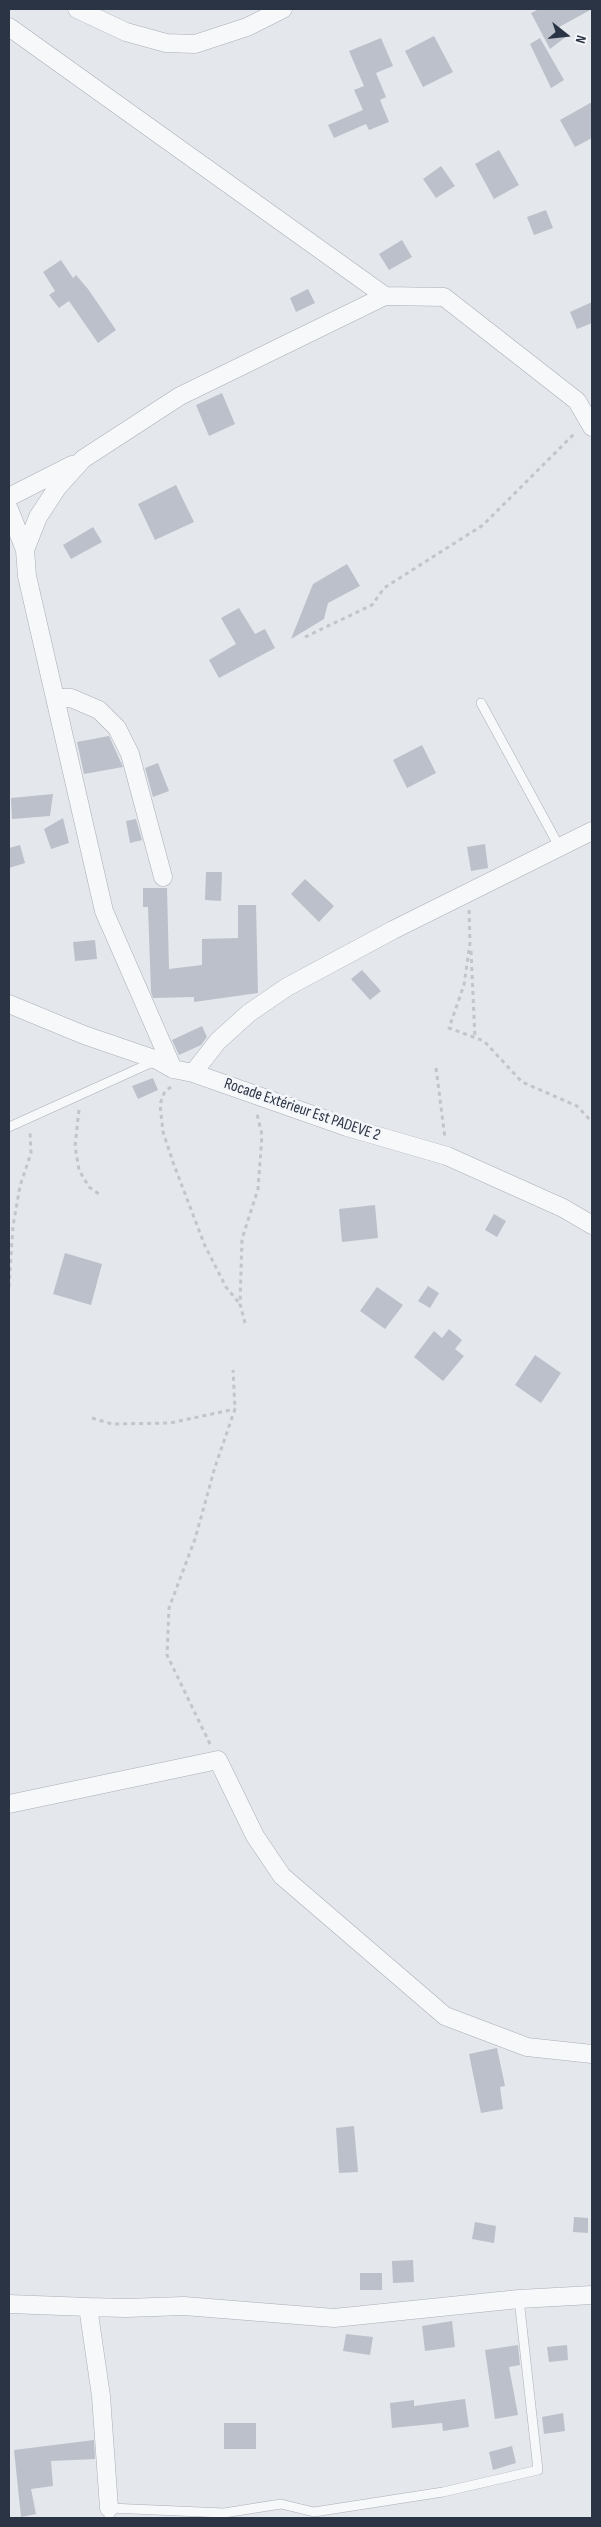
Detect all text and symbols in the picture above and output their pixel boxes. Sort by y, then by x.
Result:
north arrow [541,10,591,60]
text: N [572,33,590,45]
street label: Rocade Extérieur Est PADEVE 2 [221,1074,383,1146]

